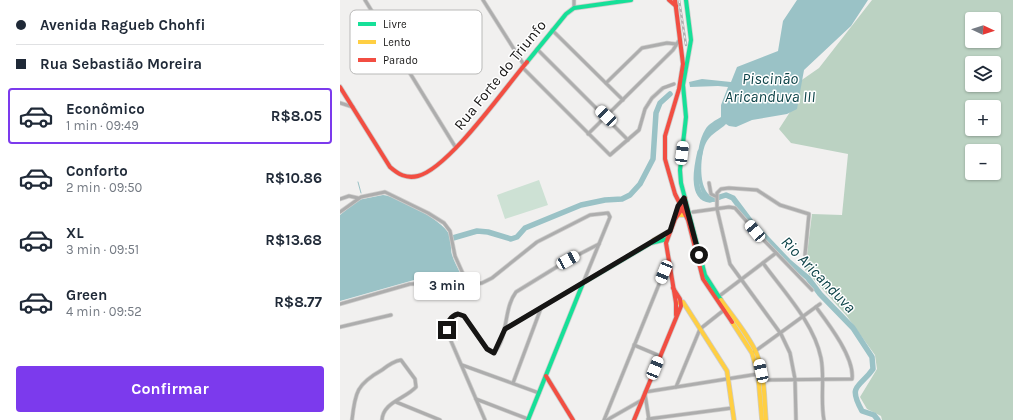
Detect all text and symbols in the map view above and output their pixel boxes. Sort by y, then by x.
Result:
legend [350,10,482,74]
north arrow [965,12,1001,48]
map controls [965,12,1001,180]
text: Avenida Ragueb Chohfi [40,16,206,34]
street label: Rua Forte do Triunfo [450,16,550,134]
text: Livre [383,18,407,31]
text: Lento [383,36,411,49]
text: Parado [383,54,418,67]
text: Rua Sebastião Moreira [40,55,202,73]
button: layers [965,56,1001,92]
water label: Piscinão Aricanduva III [725,69,815,106]
icon: car [18,98,54,134]
text: Econômico [66,100,145,118]
button: + [965,100,1001,136]
car [593,103,619,129]
text: R$8.05 [271,107,322,125]
text: 1 min · 09:49 [66,118,139,133]
car [675,140,689,166]
button: − [965,144,1001,180]
icon: car [18,160,54,196]
text: Conforto [66,162,128,180]
text: R$10.86 [265,169,322,187]
text: 2 min · 09:50 [66,180,142,195]
car [743,218,767,244]
icon: car [18,222,54,258]
text: XL [66,224,84,242]
text: R$13.68 [265,231,322,249]
water label: Rio Aricanduva [777,232,860,317]
text: 3 min · 09:51 [66,242,139,257]
route start [690,246,708,264]
car [555,249,581,271]
car [654,259,674,285]
callout: 3 min [414,272,480,300]
text: 3 min [429,278,465,293]
icon: car [18,284,54,320]
text: Green [66,286,107,304]
text: R$8.77 [274,293,322,311]
text: 4 min · 09:52 [66,304,142,319]
route end [438,321,456,339]
car [645,355,665,381]
car [753,358,769,384]
button: Confirmar [16,366,324,412]

